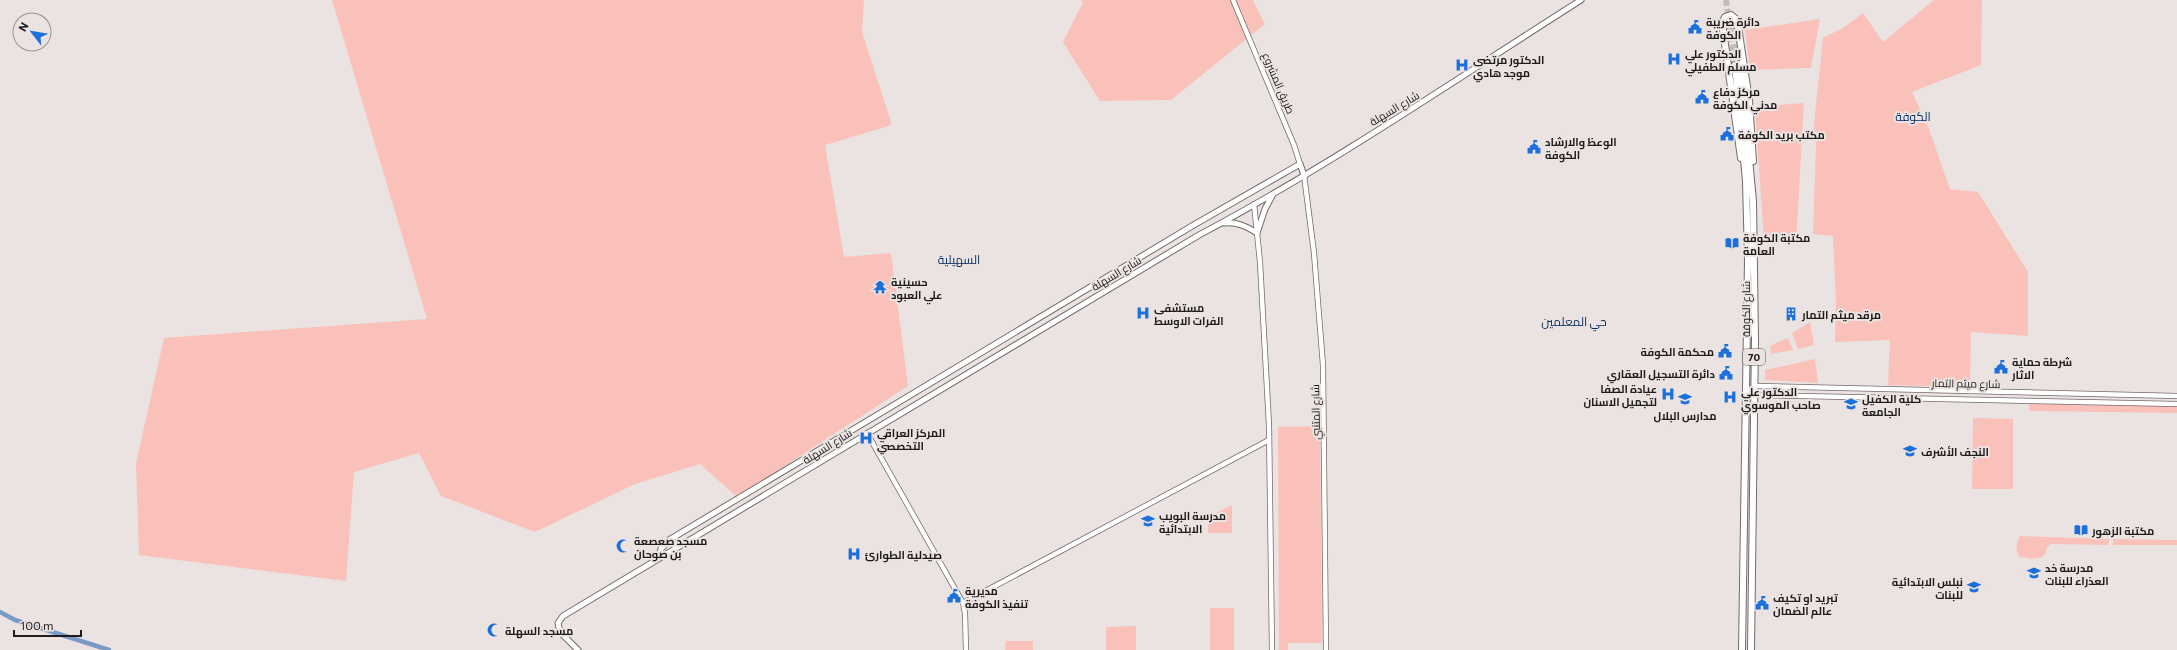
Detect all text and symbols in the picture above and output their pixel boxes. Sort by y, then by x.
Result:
north arrow [12,12,52,52]
place label: دائرة ضريبة الكوفة [1706,15,1760,43]
public building icon: دائرة ضريبة الكوفة [1687,19,1703,35]
text: N [15,20,31,33]
place label: الدكتور علي مسلم الطفيلي [1685,47,1757,77]
street label: طريق المشروع [1258,50,1298,116]
hospital icon: الدكتور علي مسلم الطفيلي [1666,51,1682,67]
place label: الدكتور مرتضى موجد هادي [1473,53,1544,83]
hospital icon: الدكتور مرتضى موجد هادي [1454,57,1470,73]
place label: مركز دفاع مدني الكوفة [1713,85,1777,115]
street label: شارع السهلة [1367,88,1422,130]
public building icon: مركز دفاع مدني الكوفة [1694,89,1710,105]
district label: الكوفة [1895,109,1931,124]
public building icon: مكتب بريد الكوفة [1719,126,1735,142]
place label: مكتب بريد الكوفة [1738,128,1825,143]
place label: الوعظ والارشاد الكوفة [1545,135,1617,163]
public building icon: الوعظ والارشاد الكوفة [1526,139,1542,155]
place label: مكتبة الكوفة العامة [1743,231,1810,257]
library icon: مكتبة الكوفة العامة [1724,235,1740,251]
district label: السهيلية [938,252,980,267]
street label: شارع السهلة [1089,253,1144,295]
place label: حسينية علي العبود [891,275,942,305]
temple icon: حسينية علي العبود [872,279,888,295]
street label: شارع الكوفة [1739,281,1754,337]
place label: مستشفى الفرات الاوسط [1154,301,1224,329]
hospital icon: مستشفى الفرات الاوسط [1135,305,1151,321]
building icon: مرقد ميثم التمار [1783,306,1799,322]
place label: مرقد ميثم التمار [1801,308,1881,323]
district label: حي المعلمين [1541,314,1607,332]
public building icon: محكمة الكوفة [1717,343,1733,359]
place label: محكمة الكوفة [1640,345,1714,360]
road number: 70 [1743,349,1765,365]
place label: شرطة حماية الاثار [2011,355,2072,382]
public building icon: شرطة حماية الاثار [1993,359,2009,375]
public building icon: دائرة التسجيل العقاري [1718,365,1734,381]
place label: دائرة التسجيل العقاري [1607,367,1715,384]
street label: شارع ميثم التمار [1930,376,2001,392]
place label: عيادة الصفا لتجميل الاسنان [1583,382,1657,409]
street label: شارع المتنبي [1308,384,1325,440]
place label: الدكتور علي صاحب الموسوي [1741,385,1821,415]
hospital icon: عيادة الصفا لتجميل الاسنان [1660,386,1676,402]
hospital icon: الدكتور علي صاحب الموسوي [1722,389,1738,405]
school or university icon: مدارس البلال [1677,391,1693,407]
place label: كلية الكفيل الجامعة [1862,392,1921,419]
school or university icon: كلية الكفيل الجامعة [1843,396,1859,412]
place label: مدارس البلال [1654,409,1716,423]
street label: شارع السهلة [800,426,855,468]
place label: المركز العراقي التخصصي [877,426,945,455]
hospital icon: المركز العراقي التخصصي [858,430,874,446]
school or university icon: النجف الأشرف [1902,443,1918,459]
place label: النجف الأشرف [1921,445,1989,459]
place label: مدرسة البويب الابتدائية [1159,509,1226,536]
school or university icon: مدرسة البويب الابتدائية [1140,513,1156,529]
library icon: مكتبة الزهور [2073,522,2089,538]
place label: مكتبة الزهور [2091,524,2154,539]
place label: مسجد صعصعة بن صوحان [634,534,707,562]
mosque icon: مسجد صعصعة بن صوحان [615,538,631,554]
hospital icon: صيدلية الطوارئ [846,546,862,562]
place label: صيدلية الطوارئ [865,548,942,563]
place label: مدرسة خد العذراء للبنات [2045,561,2109,588]
school or university icon: مدرسة خد العذراء للبنات [2026,565,2042,581]
place label: نبلس الابتدائية للبنات [1892,575,1963,602]
school or university icon: نبلس الابتدائية للبنات [1966,579,1982,595]
place label: مديرية تنفيذ الكوفة [965,584,1029,612]
public building icon: مديرية تنفيذ الكوفة [946,588,962,604]
place label: تبريد او تكيف عالم الضمان [1773,591,1839,619]
public building icon: تبريد او تكيف عالم الضمان [1754,595,1770,611]
scale bar [14,612,81,638]
text: 100 m [20,618,54,632]
mosque icon: مسجد السهلة [486,622,502,638]
place label: مسجد السهلة [505,624,573,639]

